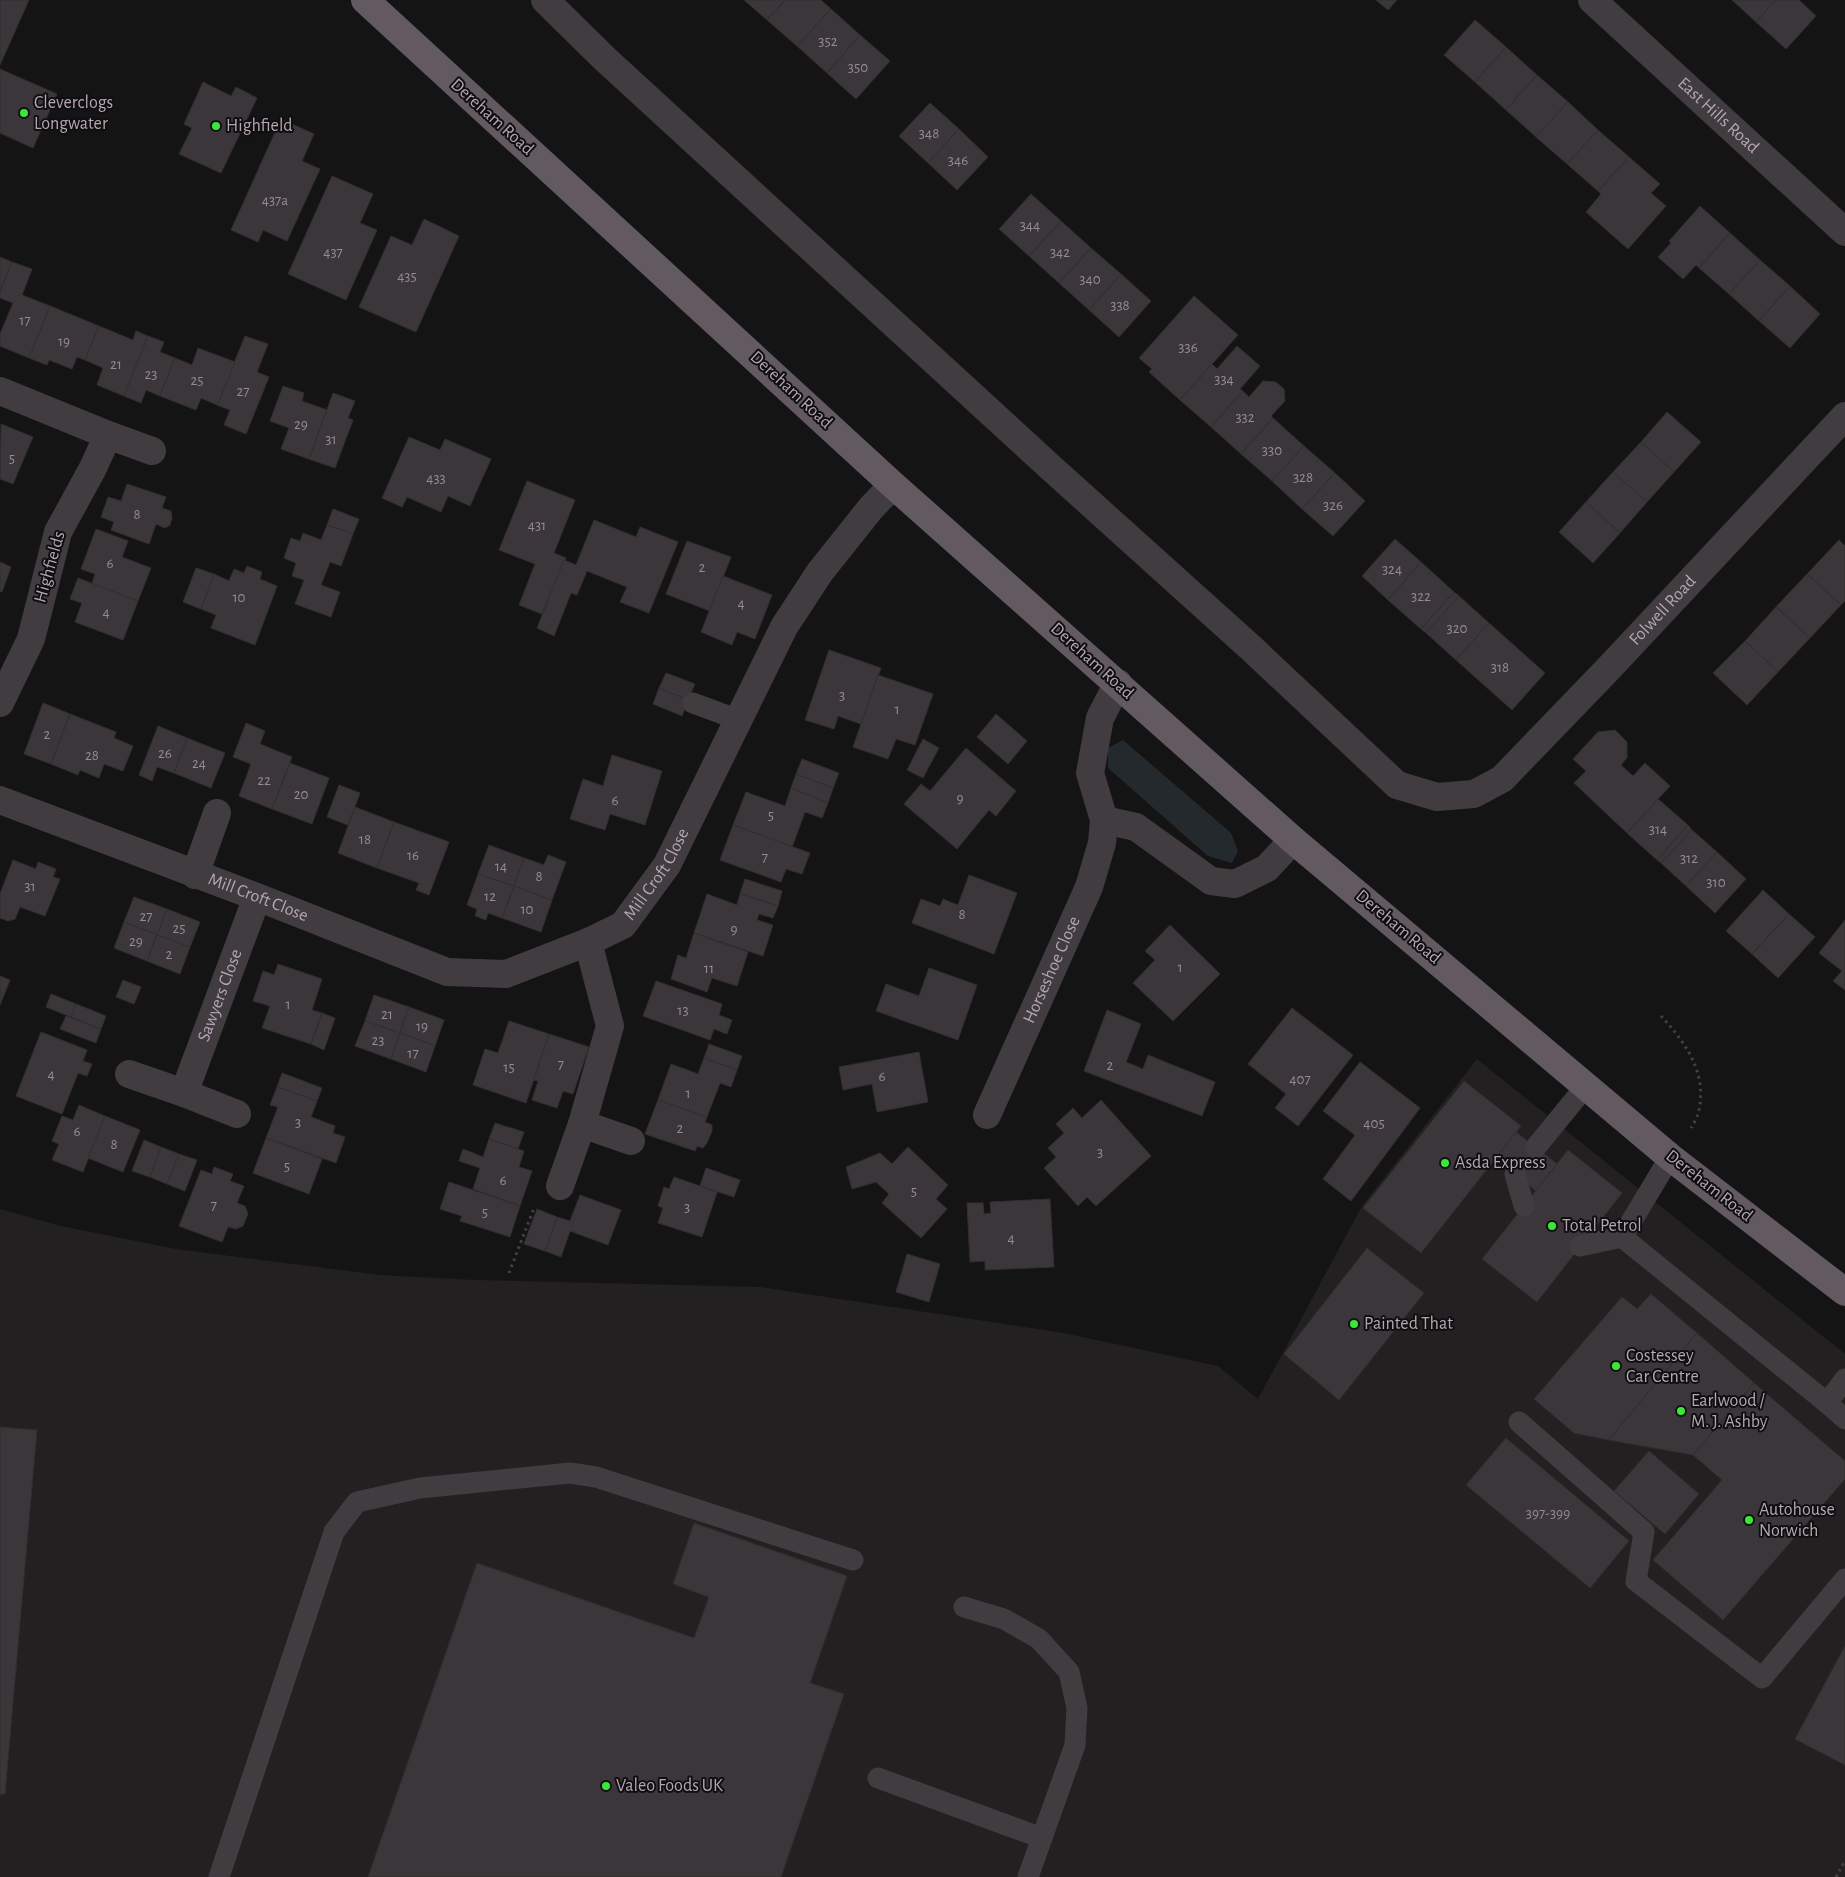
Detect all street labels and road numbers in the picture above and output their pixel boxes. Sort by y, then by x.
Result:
street label: East Hills Road [1674,74,1762,157]
street label: Dereham Road [447,75,537,159]
street label: Dereham Road [747,348,835,432]
street label: Highfields [31,529,69,605]
street label: Folwell Road [1626,572,1700,649]
street label: Dereham Road [1047,619,1137,703]
street label: Mill Croft Close [621,826,693,924]
street label: Mill Croft Close [206,870,311,925]
street label: Dereham Road [1352,886,1444,968]
street label: Horseshoe Close [1020,914,1084,1026]
street label: Sawyers Close [195,947,246,1044]
street label: Dereham Road [1662,1147,1756,1225]

